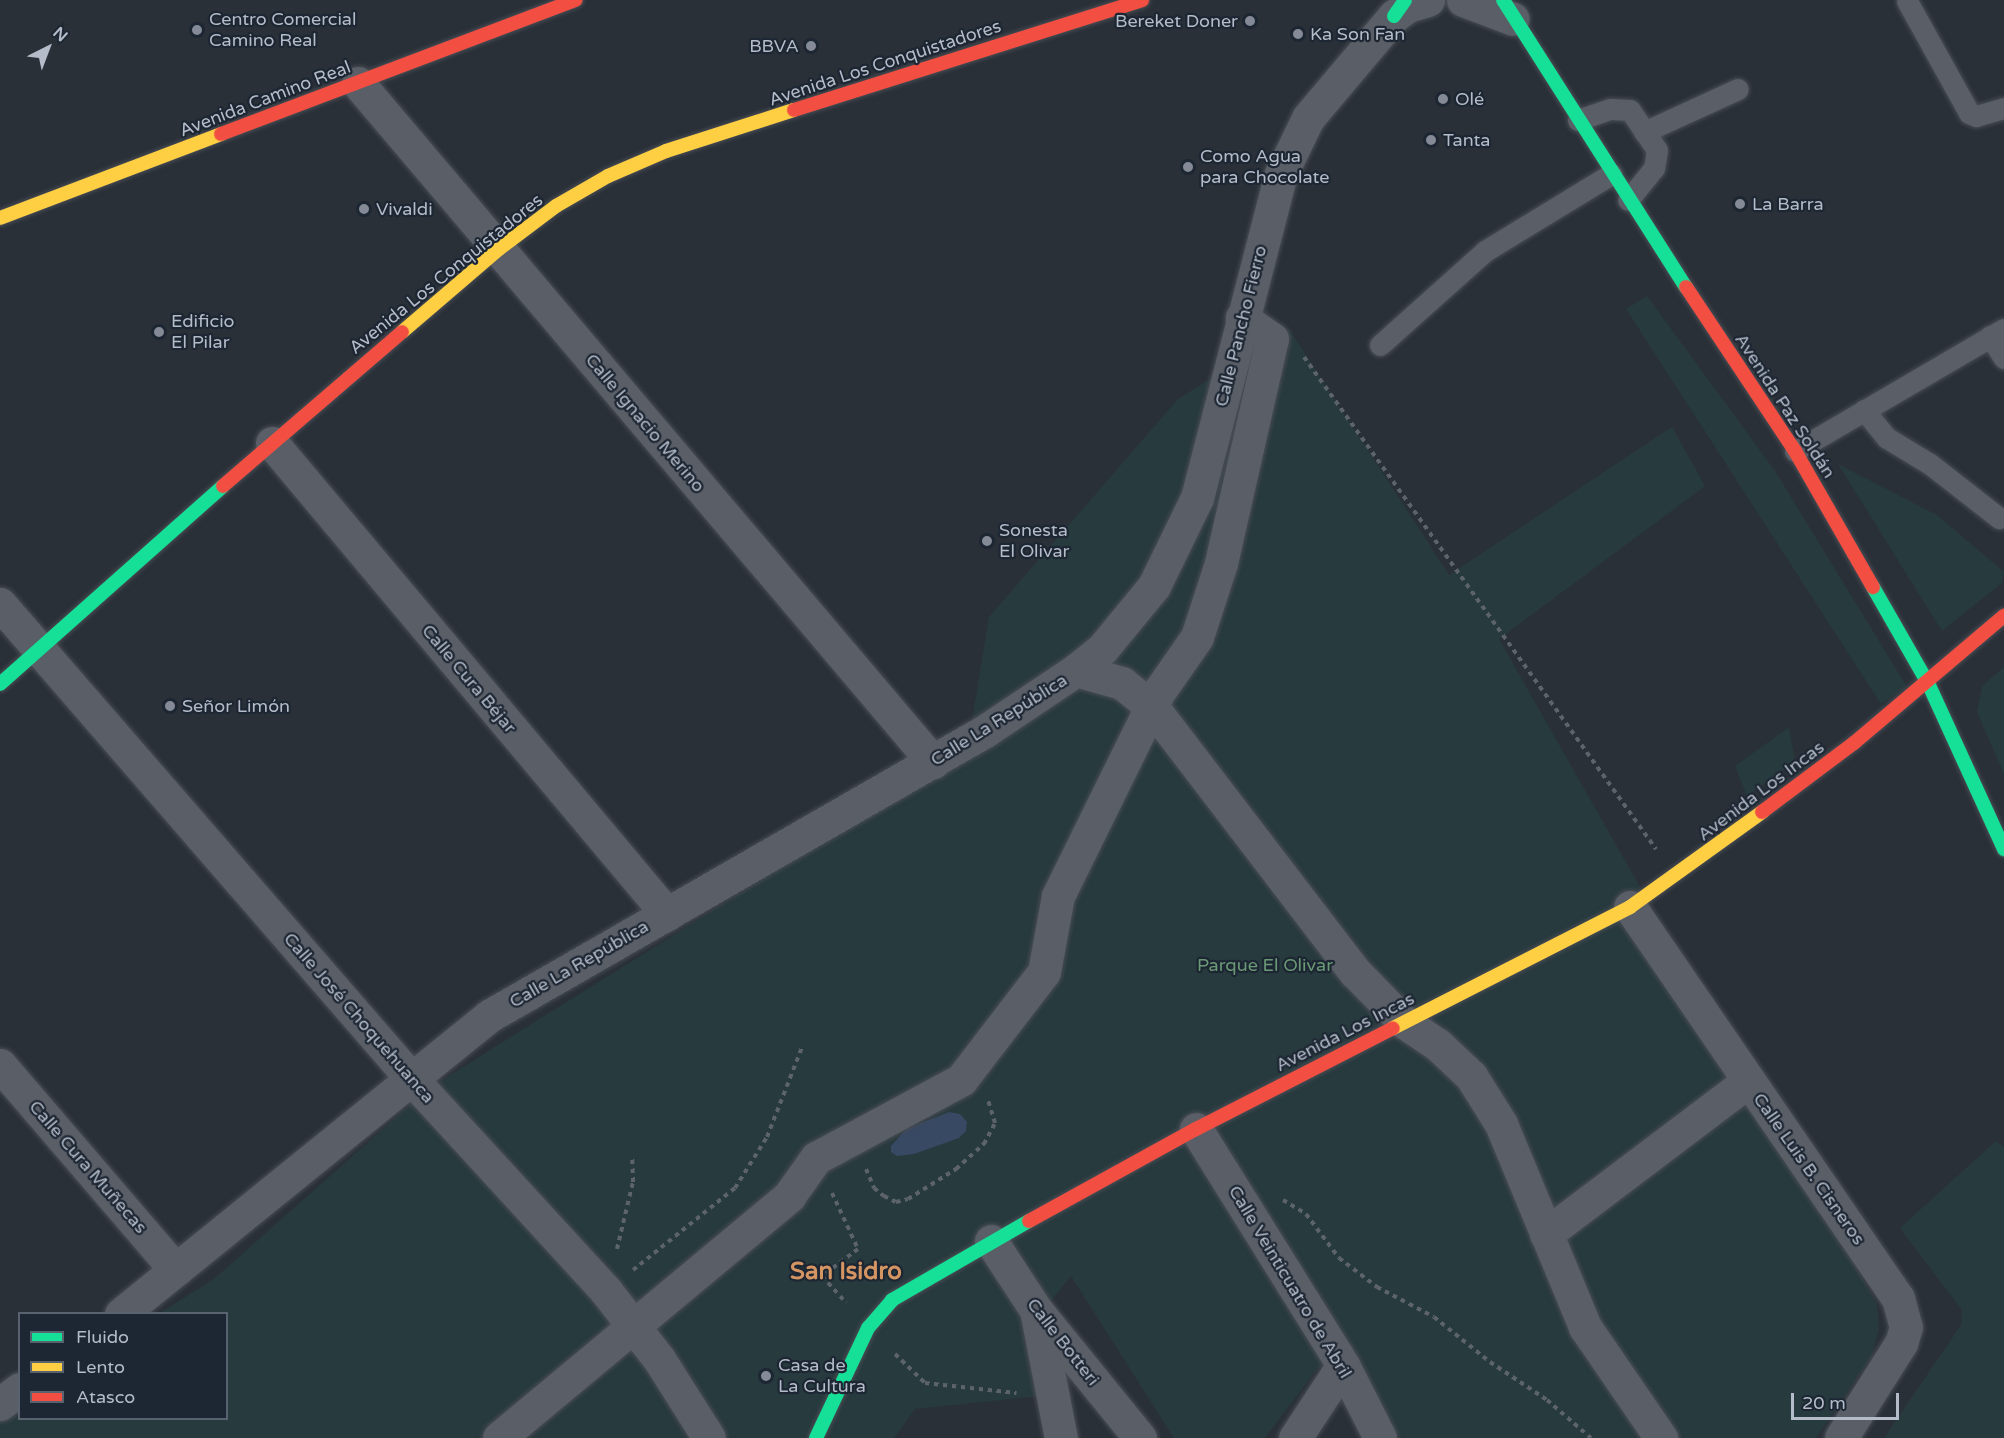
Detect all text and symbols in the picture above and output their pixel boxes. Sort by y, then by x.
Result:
place label: Centro Comercial Camino Real [209,9,356,52]
place label: Bereket Doner [1115,10,1238,32]
marker: Bereket Doner [1243,14,1257,28]
street label: Avenida Los Conquistadores [766,15,1004,111]
north arrow [18,18,78,78]
text: N [49,23,72,46]
marker: Centro Comercial Camino Real [190,23,204,37]
place label: Ka Son Fan [1310,23,1405,45]
marker: Ka Son Fan [1291,27,1305,41]
place label: BBVA [749,35,799,57]
marker: BBVA [804,39,818,53]
street label: Avenida Camino Real [176,56,354,142]
place label: Olé [1455,88,1484,110]
marker: Olé [1436,92,1450,106]
place label: Tanta [1443,129,1490,151]
marker: Tanta [1424,133,1438,147]
place label: Como Agua para Chocolate [1200,146,1329,188]
marker: Como Agua para Chocolate [1181,160,1195,174]
street label: Avenida Los Conquistadores [345,189,547,359]
place label: La Barra [1752,193,1824,215]
marker: La Barra [1733,197,1747,211]
place label: Vivaldi [376,198,433,220]
marker: Vivaldi [357,202,371,216]
street label: Calle Pancho Fierro [1211,243,1271,409]
place label: Edificio El Pilar [171,311,235,354]
marker: Edificio El Pilar [152,325,166,339]
street label: Avenida Paz Soldán [1730,330,1840,482]
street label: Calle Ignacio Merino [581,349,709,497]
place label: Sonesta El Olivar [999,520,1070,562]
marker: Sonesta El Olivar [980,534,994,548]
street label: Calle Cura Béjar [417,620,521,738]
street label: Calle La República [927,669,1071,771]
place label: Señor Limón [182,695,290,717]
marker: Señor Limón [163,699,177,713]
street label: Avenida Los Incas [1693,736,1829,846]
street label: Calle La República [506,915,652,1013]
street label: Calle José Choquehuanca [279,928,439,1108]
park label: Parque El Olivar [1197,954,1333,976]
street label: Avenida Los Incas [1272,988,1418,1076]
street label: Calle Luis B. Cisneros [1748,1089,1870,1249]
street label: Calle Cura Muñecas [24,1096,152,1238]
street label: Calle Veinticuatro de Abril [1224,1182,1356,1382]
district label: San Isidro [790,1258,902,1286]
street label: Calle Botteri [1022,1294,1104,1390]
legend [18,1312,228,1420]
text: Fluido [76,1326,129,1348]
place label: Casa de La Cultura [778,1355,866,1398]
text: Lento [76,1356,125,1378]
marker: Casa de La Cultura [759,1369,773,1383]
scale bar [1794,1381,1902,1419]
text: Atasco [76,1386,135,1408]
text: 20 m [1802,1392,1846,1414]

